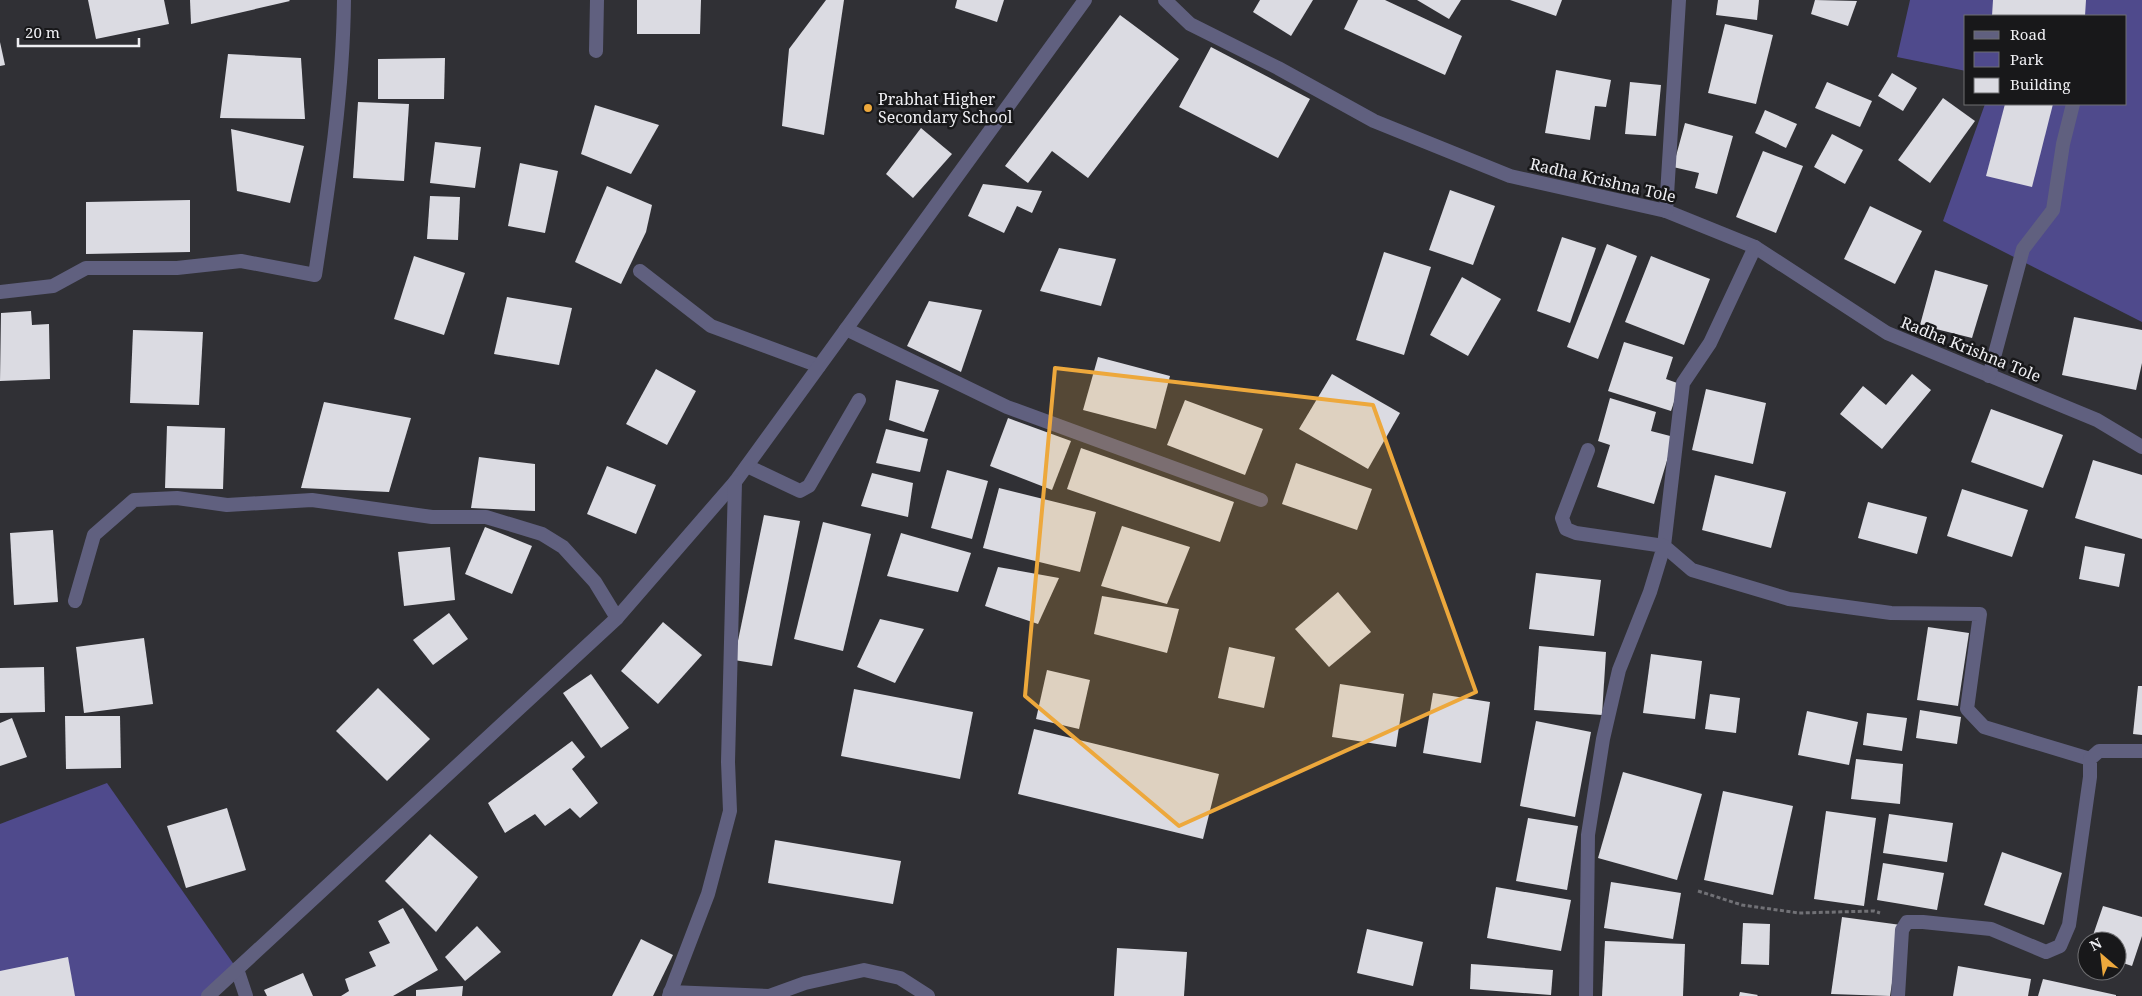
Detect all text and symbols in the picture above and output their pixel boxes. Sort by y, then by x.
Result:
scale bar [18,15,139,47]
legend [1964,15,2127,105]
text: 20 m [25,22,60,42]
text: Road [2010,24,2046,44]
text: Park [2010,49,2044,69]
text: Building [2010,74,2071,94]
place label: Prabhat Higher Secondary School [878,88,1012,128]
marker: Prabhat Higher Secondary School [862,102,874,114]
street label: Radha Krishna Tole [1528,153,1678,207]
street label: Radha Krishna Tole [1898,311,2044,387]
north arrow [2077,931,2127,981]
text: N [2086,933,2105,955]

